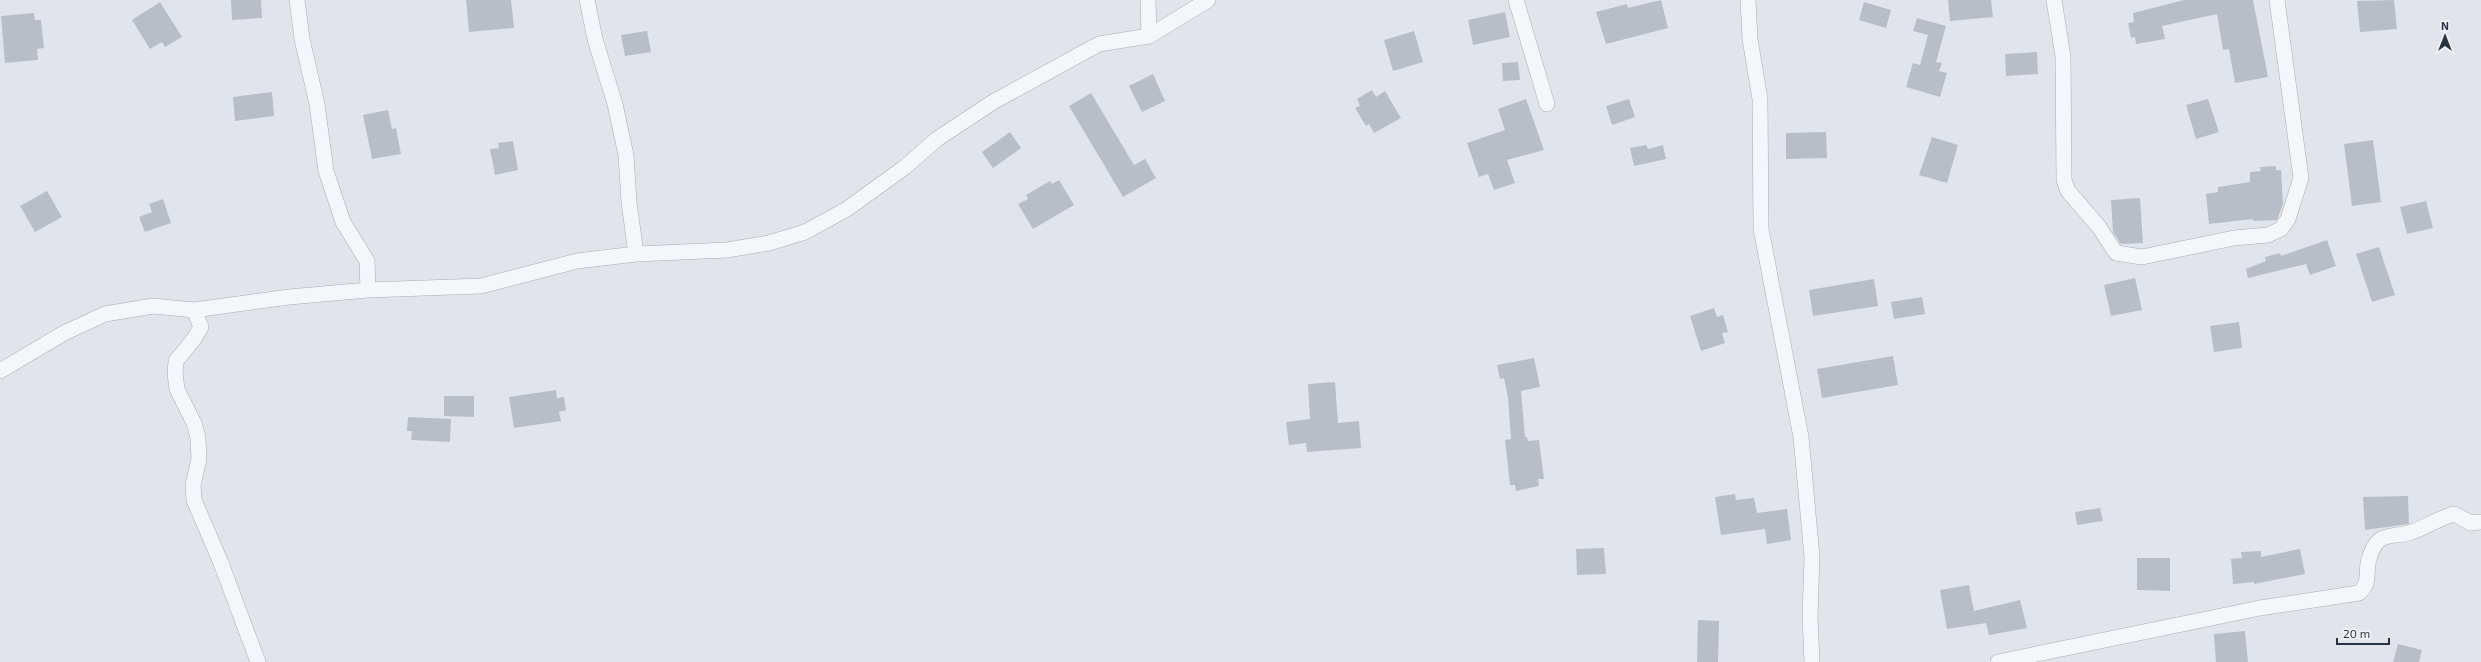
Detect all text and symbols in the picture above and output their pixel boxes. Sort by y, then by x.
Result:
north arrow [2425,16,2465,56]
text: N [2441,19,2449,32]
scale bar [2337,620,2389,646]
text: 20 m [2343,626,2370,640]

